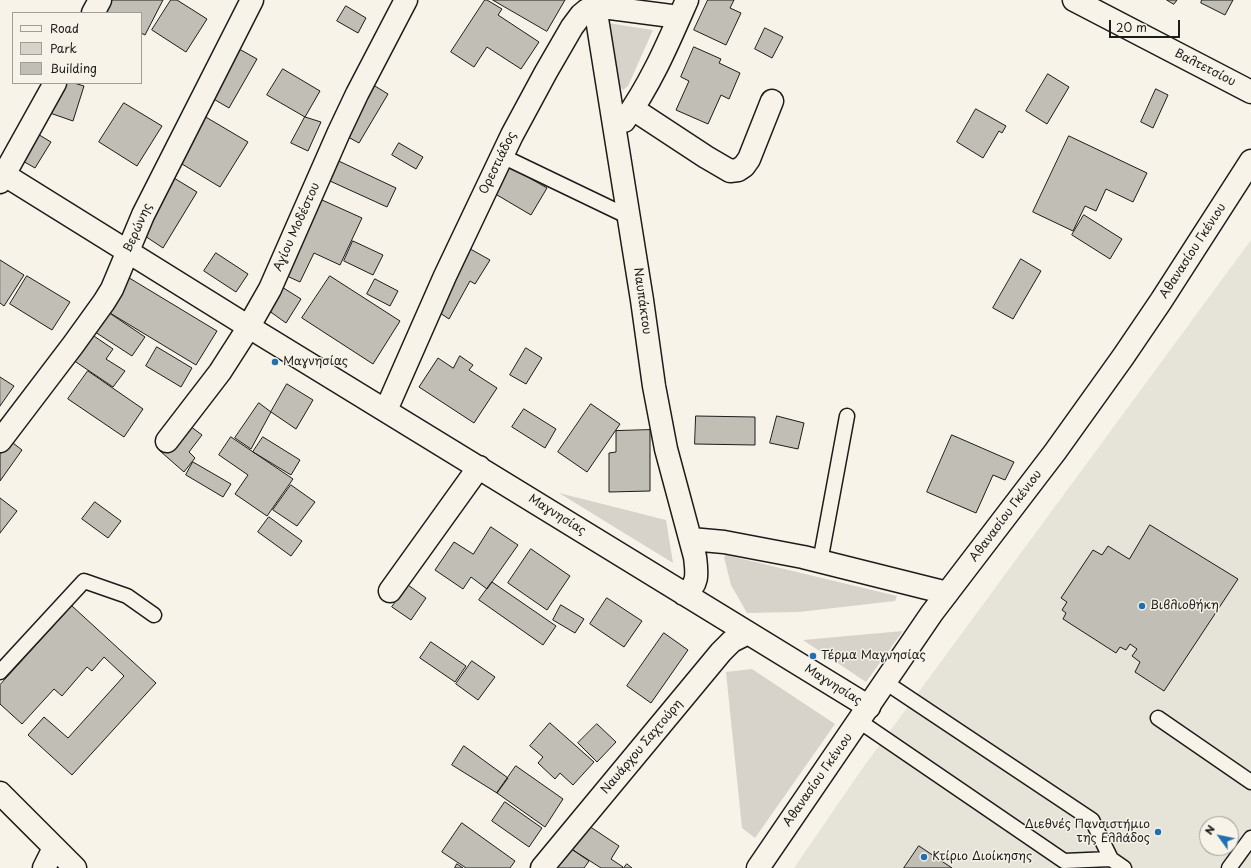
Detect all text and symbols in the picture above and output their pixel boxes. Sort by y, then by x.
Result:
legend [12,12,142,84]
scale bar [1111,12,1182,38]
text: 20 m [1116,18,1147,36]
text: Road [50,19,79,37]
text: Park [50,39,77,57]
street label: Βαλτετσίου [1172,46,1238,90]
text: Building [50,59,97,77]
street label: Ορεστιάδος [477,129,519,197]
street label: Αγίου Μοδέστου [271,180,323,274]
street label: Βερώνης [121,201,155,255]
street label: Αθανασίου Γκένιου [1157,201,1229,301]
street label: Ναυπάκτου [630,267,654,335]
place label: Μαγνησίας [283,355,348,369]
marker: Μαγνησίας [270,357,280,367]
street label: Αθανασίου Γκένιου [967,467,1045,565]
street label: Μαγνησίας [526,492,588,538]
place label: Βιβλιοθήκη [1150,599,1219,613]
marker: Βιβλιοθήκη [1137,601,1147,611]
place label: Τέρμα Μαγνησίας [821,649,926,663]
marker: Τέρμα Μαγνησίας [808,651,818,661]
street label: Μαγνησίας [802,662,864,708]
street label: Ναυάρχου Σαχτούρη [598,697,686,797]
street label: Αθανασίου Γκένιου [780,731,856,829]
north arrow [1199,816,1239,856]
place label: Διεθνές Πανσιστήμιο της Ελλάδος [1025,818,1150,846]
text: N [1200,821,1219,838]
marker: Διεθνές Πανσιστήμιο της Ελλάδος [1153,827,1163,837]
place label: Κτίριο Διοίκησης [932,850,1032,864]
marker: Κτίριο Διοίκησης [919,852,929,862]

